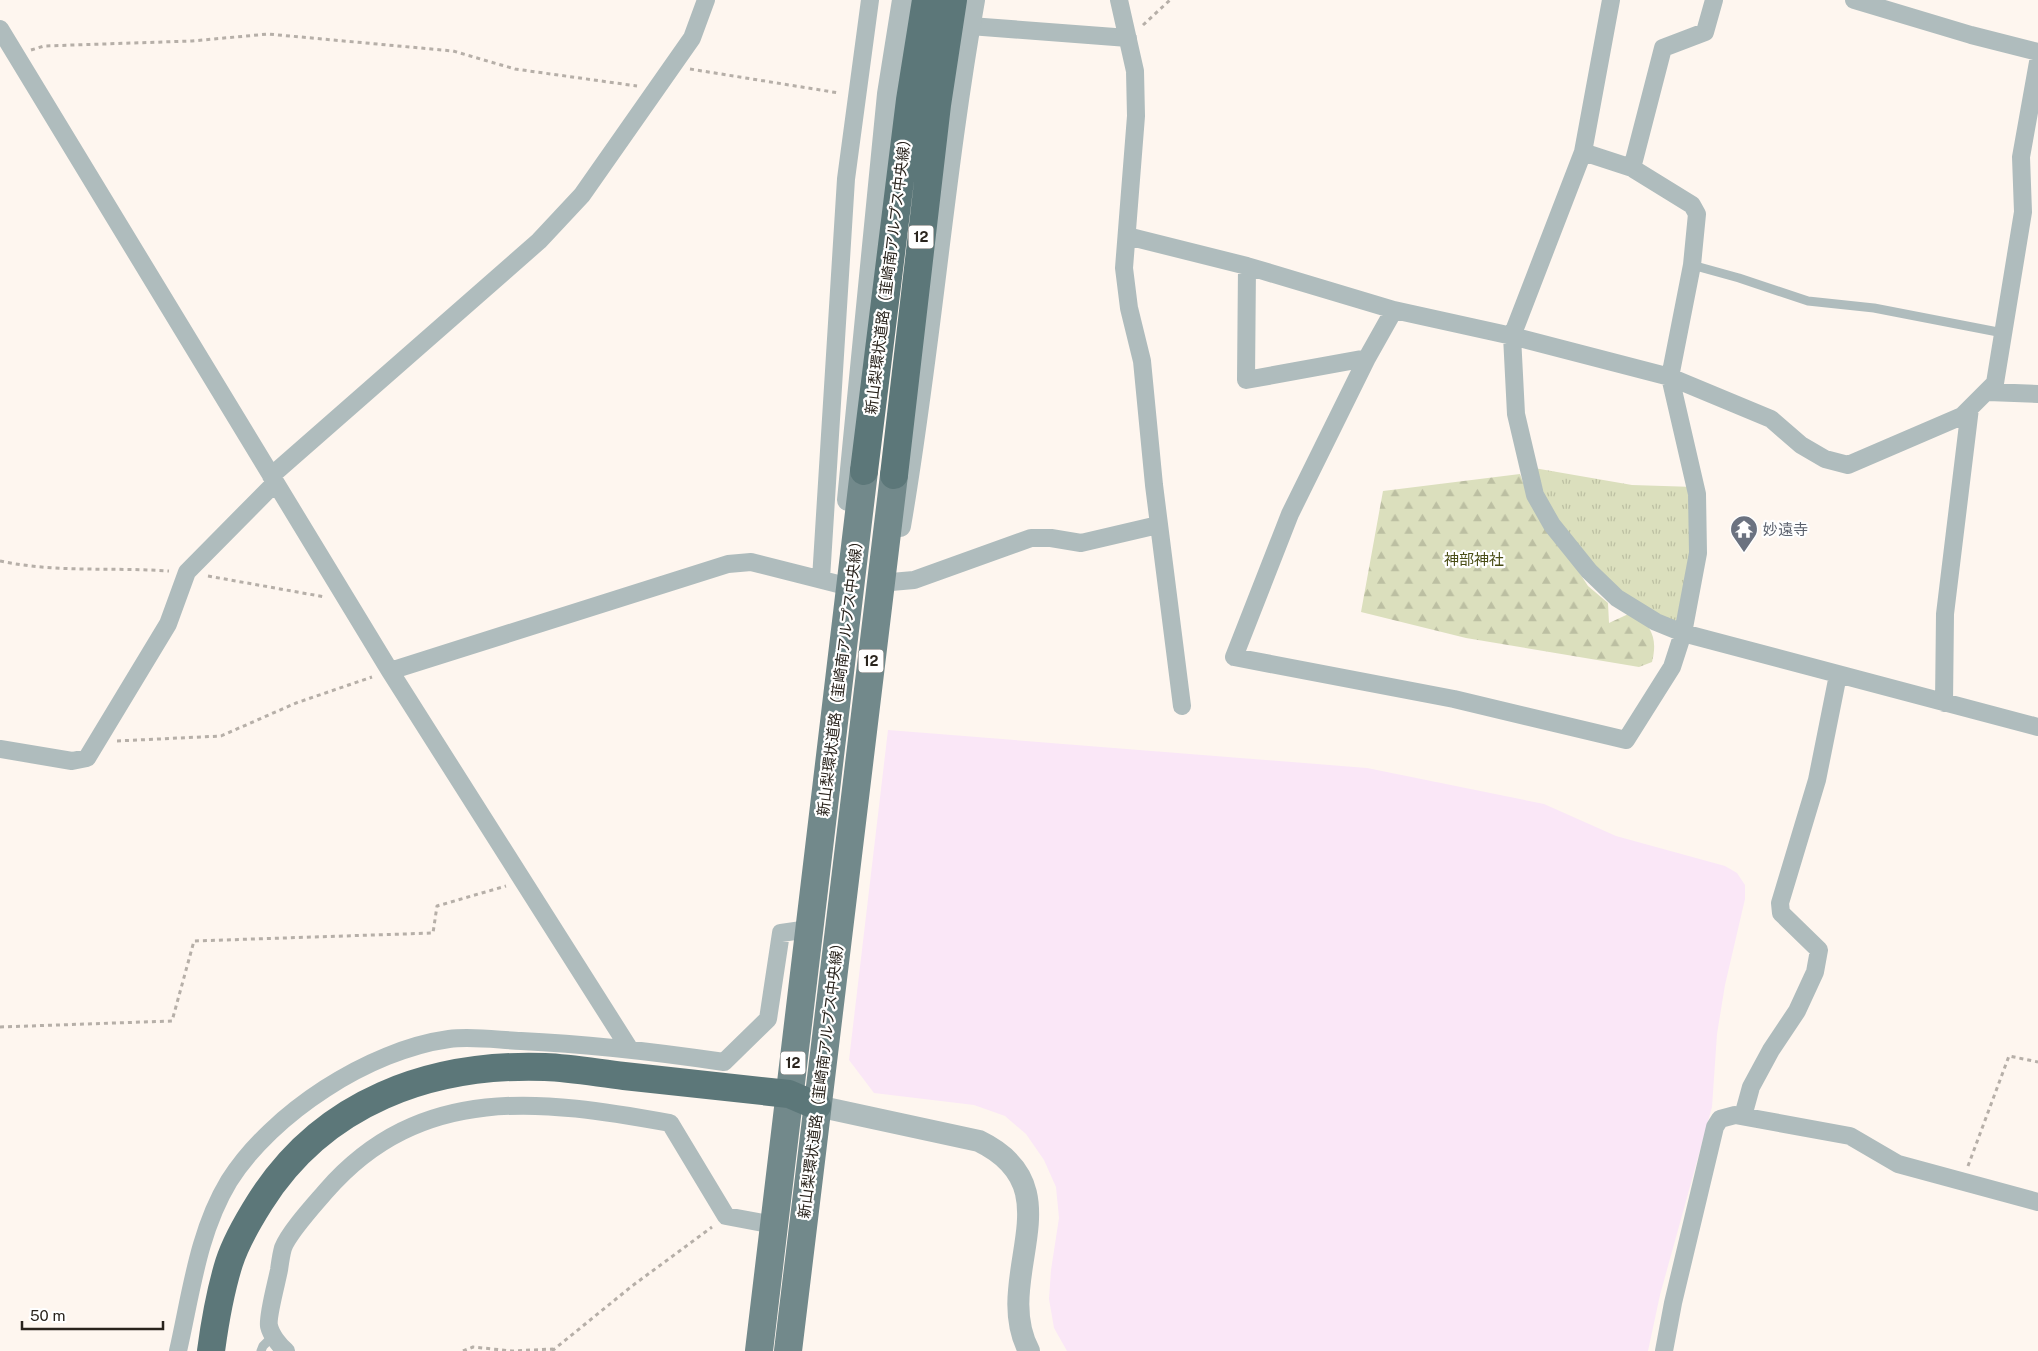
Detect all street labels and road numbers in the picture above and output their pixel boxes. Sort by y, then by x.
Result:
street label: 新山梨環状道路（韮崎南アルプス中央線） [862,131,914,415]
road number: 12 [908,226,934,248]
street label: 新山梨環状道路（韮崎南アルプス中央線） [814,533,866,817]
road number: 12 [858,649,884,672]
street label: 新山梨環状道路（韮崎南アルプス中央線） [795,935,847,1219]
road number: 12 [780,1052,806,1074]

